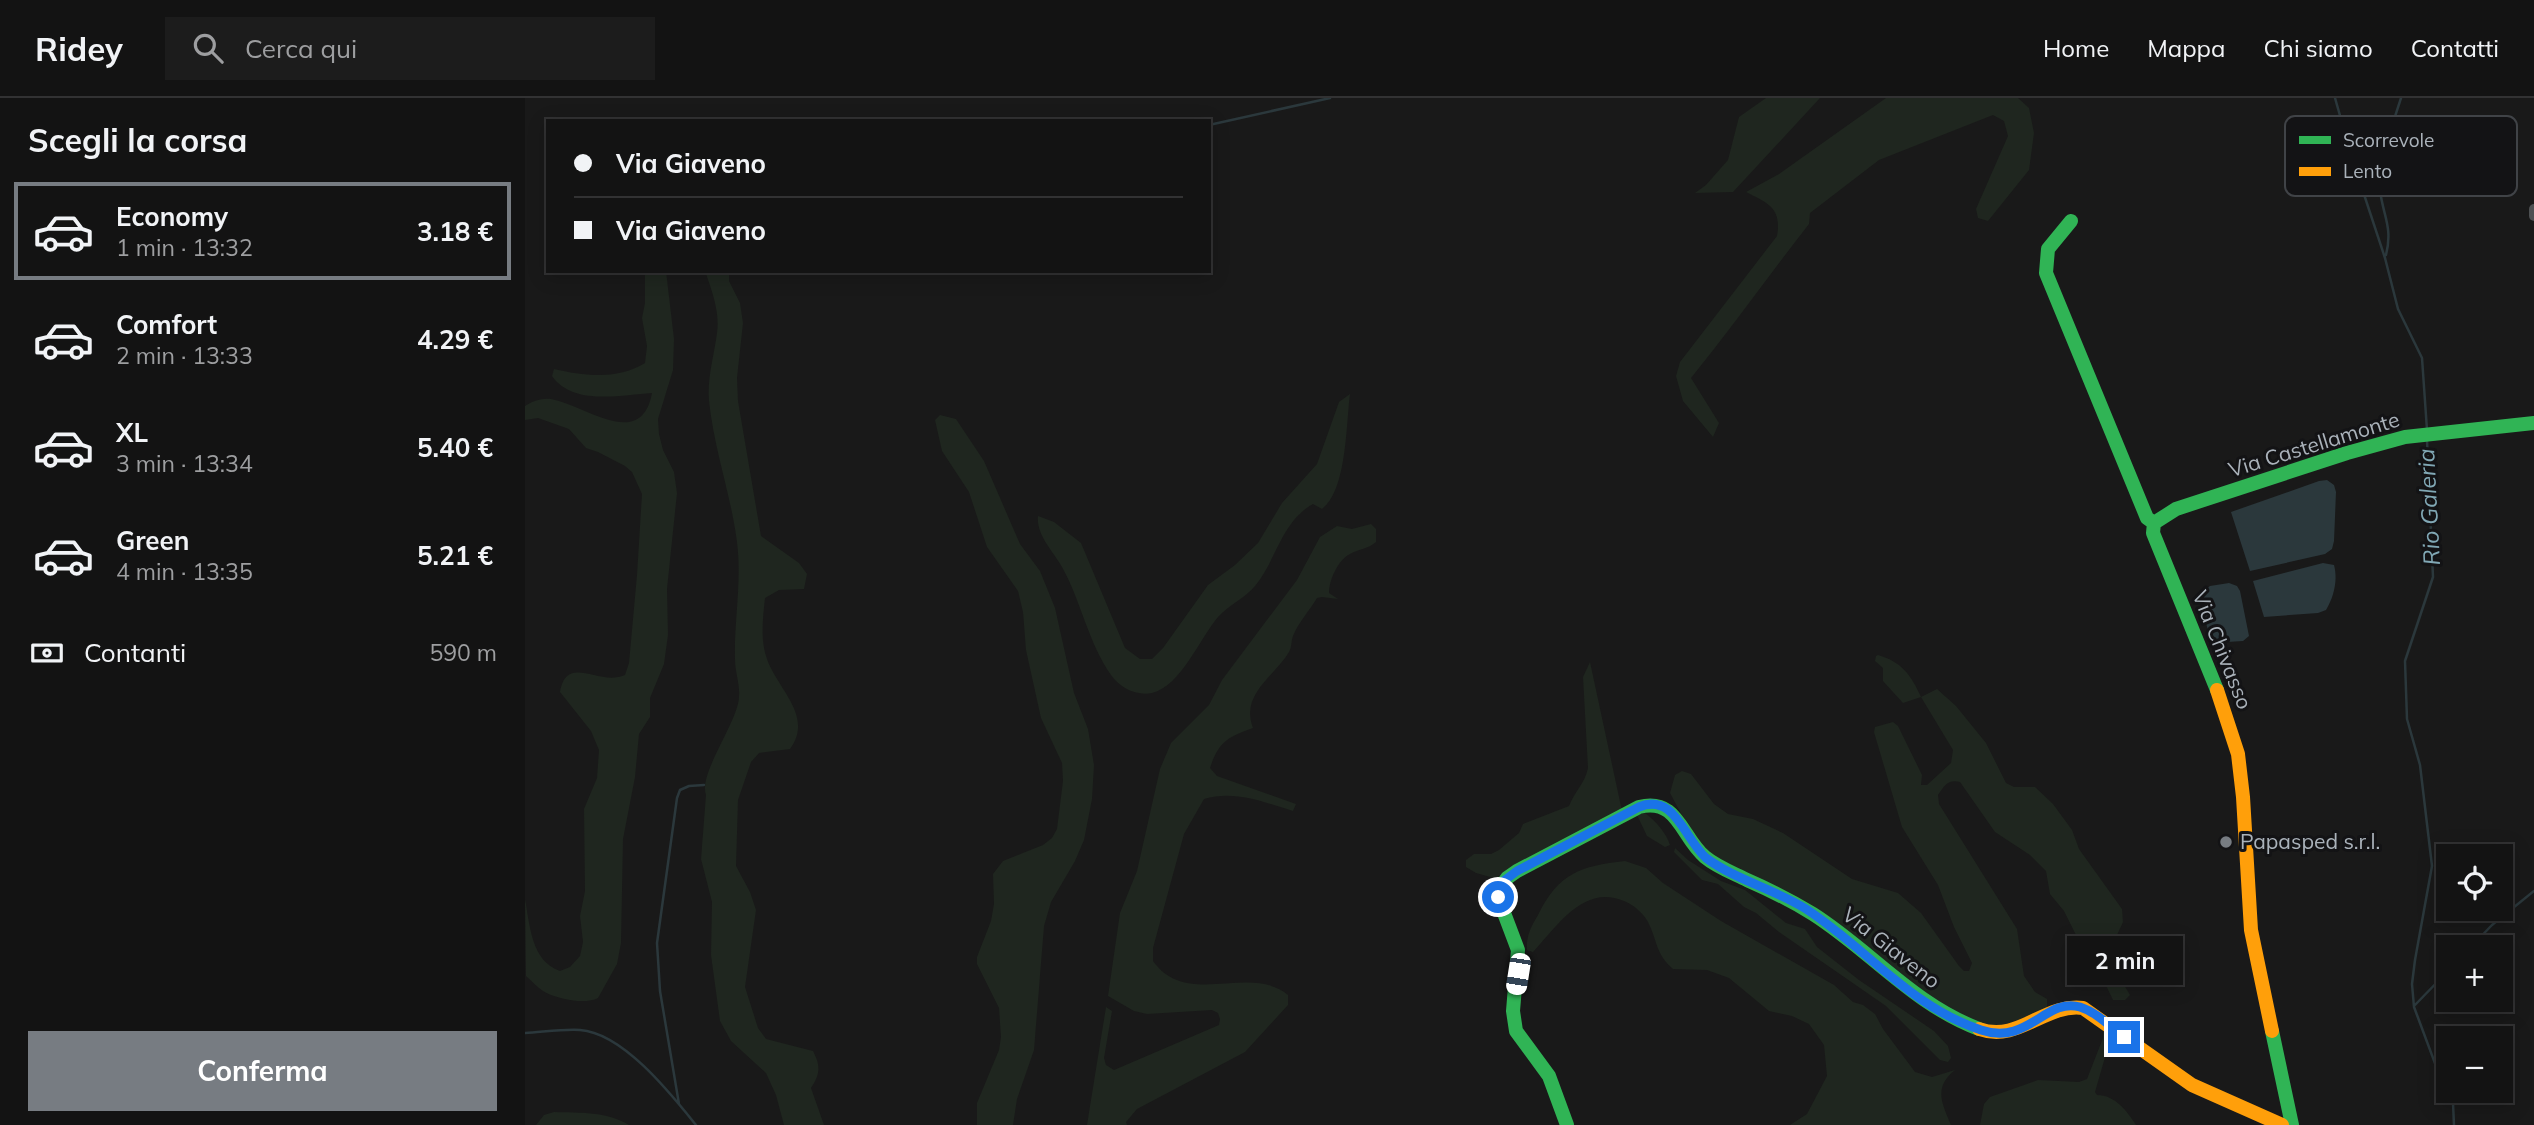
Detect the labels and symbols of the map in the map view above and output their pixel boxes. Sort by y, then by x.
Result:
legend [2285,116,2517,196]
text: Scorrevole [2343,128,2434,152]
text: Lento [2343,159,2392,183]
street label: Via Castellamonte [2225,406,2402,482]
water label: Rio Galeria [2411,448,2446,566]
street label: Via Chivasso [2187,586,2259,713]
place label: Papasped s.r.l. [2240,828,2380,854]
marker: Papasped s.r.l. [2218,834,2234,850]
route start [1482,881,1514,913]
street label: Via Giaveno [1837,901,1946,994]
callout: 2 min [2066,936,2182,984]
car [1505,952,1532,996]
route end [2108,1021,2140,1053]

